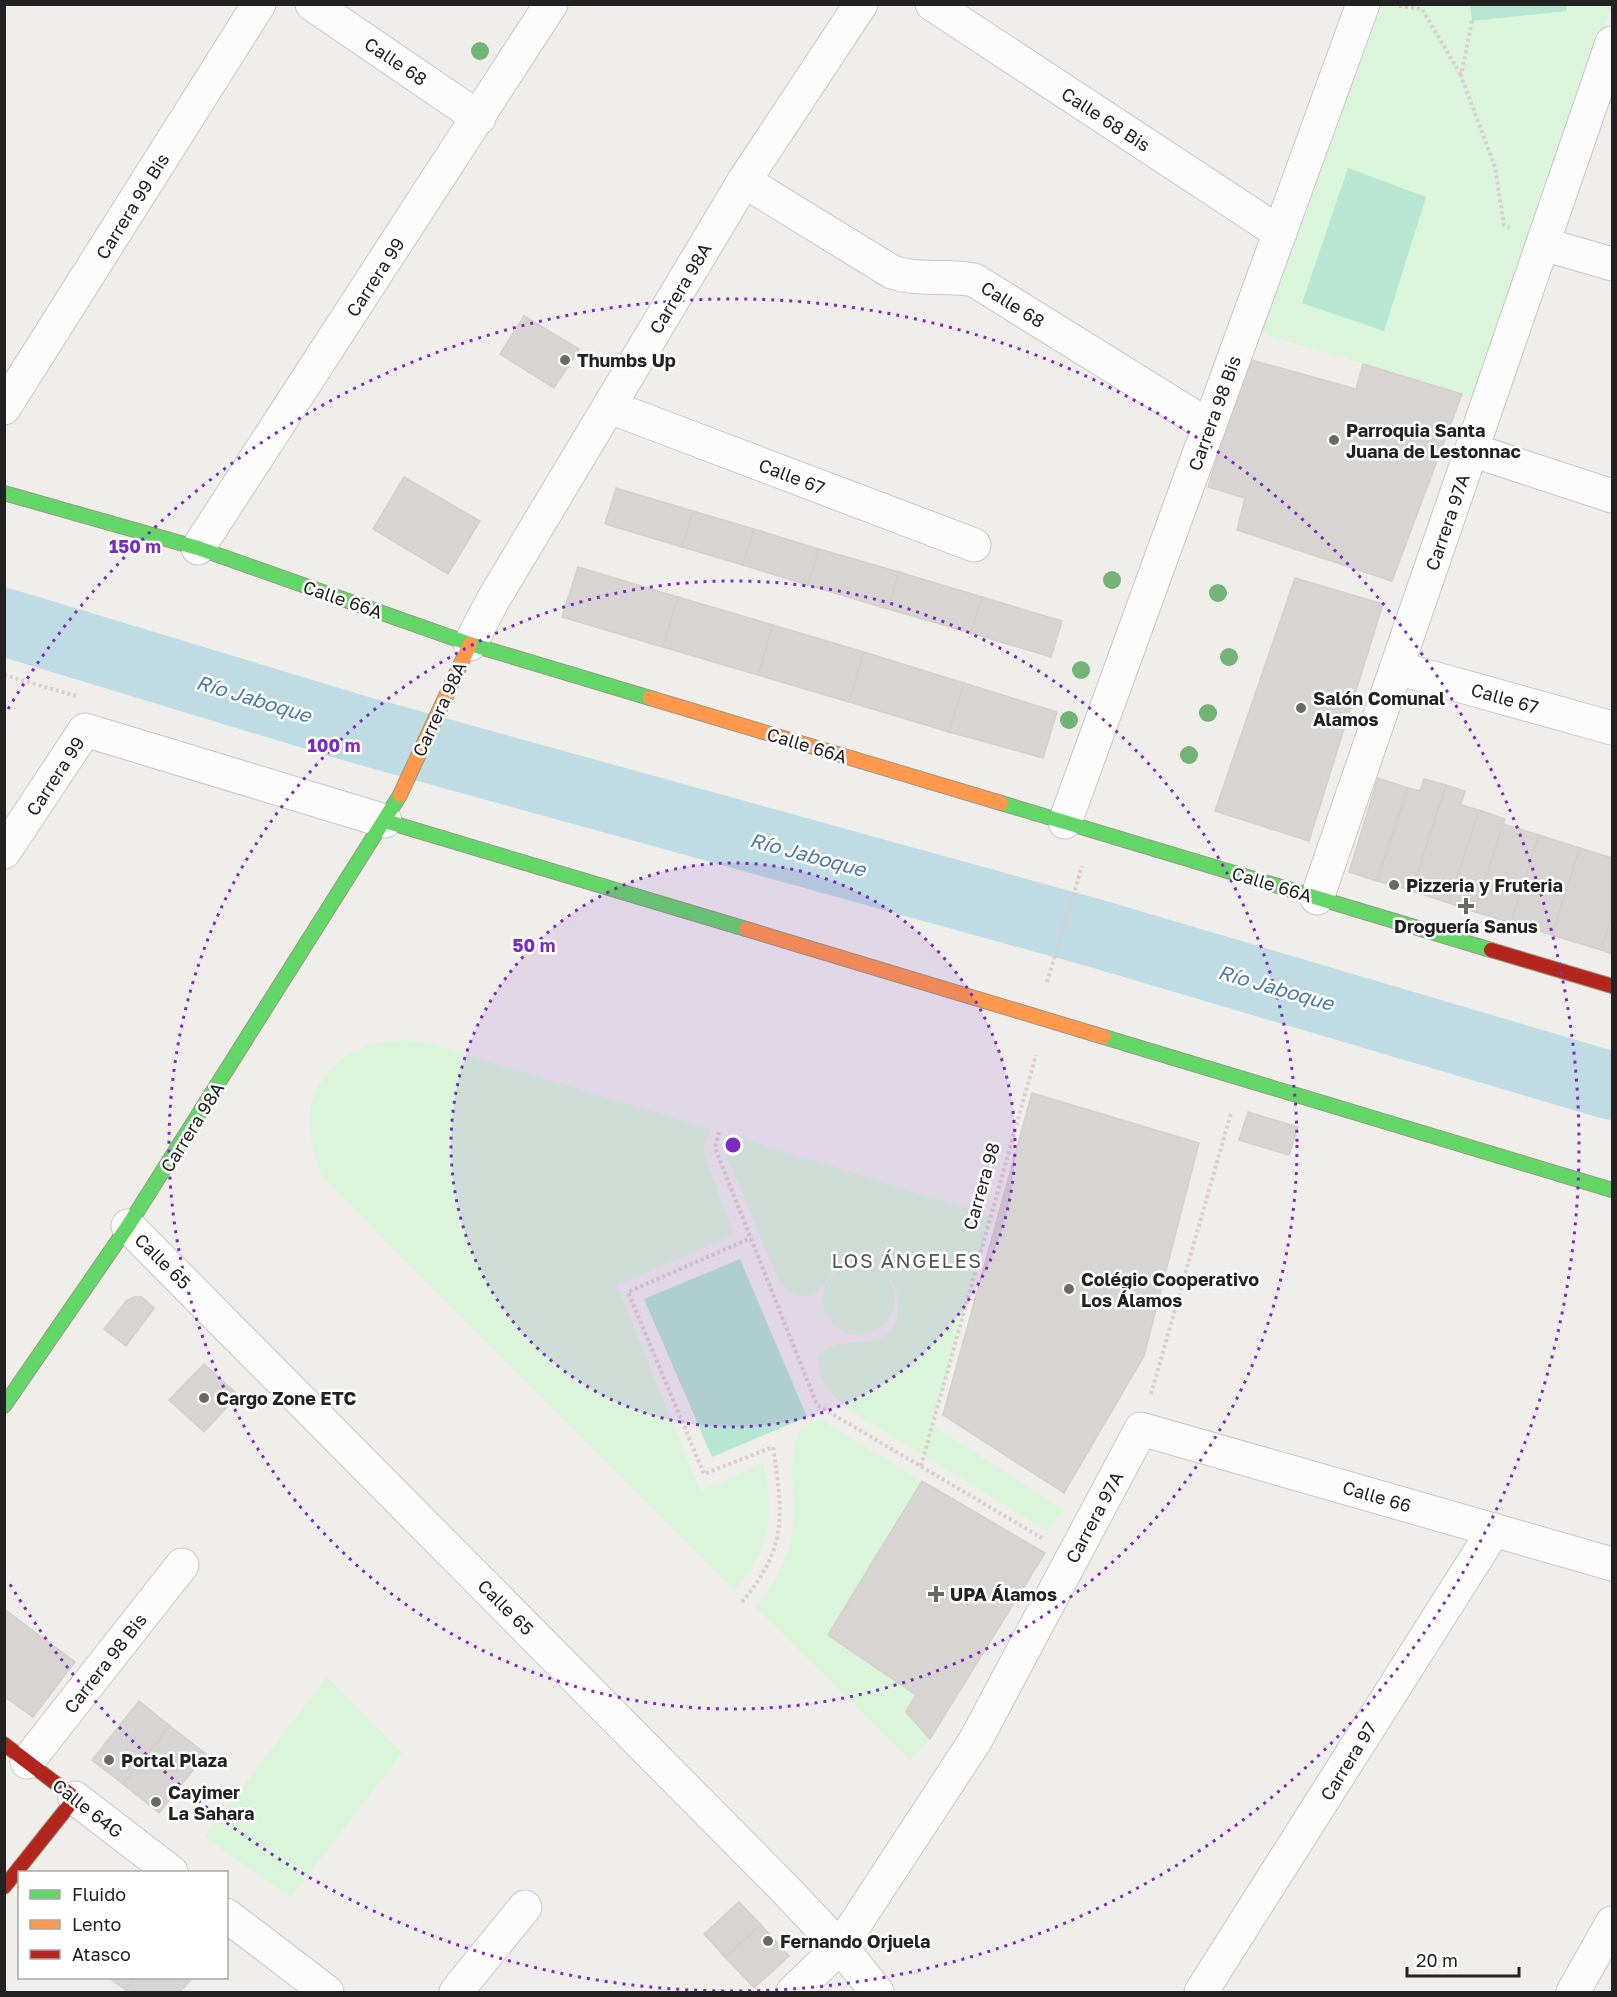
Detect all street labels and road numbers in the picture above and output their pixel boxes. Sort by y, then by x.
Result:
street label: Calle 68 [361,32,431,90]
street label: Calle 68 Bis [1057,82,1155,156]
street label: Carrera 99 Bis [91,149,173,263]
street label: Carrera 99 [341,233,409,321]
street label: Carrera 98A [644,239,716,337]
street label: Calle 68 [977,276,1049,332]
street label: Carrera 98 Bis [1183,352,1245,474]
street label: Calle 67 [756,453,828,499]
street label: Carrera 97A [1420,471,1474,573]
street label: Calle 66A [300,575,386,623]
street label: Carrera 98A [407,658,471,760]
street label: Calle 67 [1469,678,1541,718]
street label: Calle 66A [764,722,850,768]
street label: Carrera 99 [21,732,89,820]
street label: Calle 66A [1229,861,1315,907]
street label: Carrera 98A [156,1078,228,1176]
street label: Carrera 98 [958,1140,1004,1232]
street label: Calle 65 [130,1228,196,1294]
street label: Carrera 97A [1061,1467,1127,1567]
street label: Calle 66 [1340,1476,1414,1516]
street label: Calle 65 [473,1574,539,1640]
street label: Carrera 98 Bis [59,1609,151,1717]
street label: Carrera 97 [1315,1718,1381,1804]
street label: Calle 64G [48,1774,128,1842]

